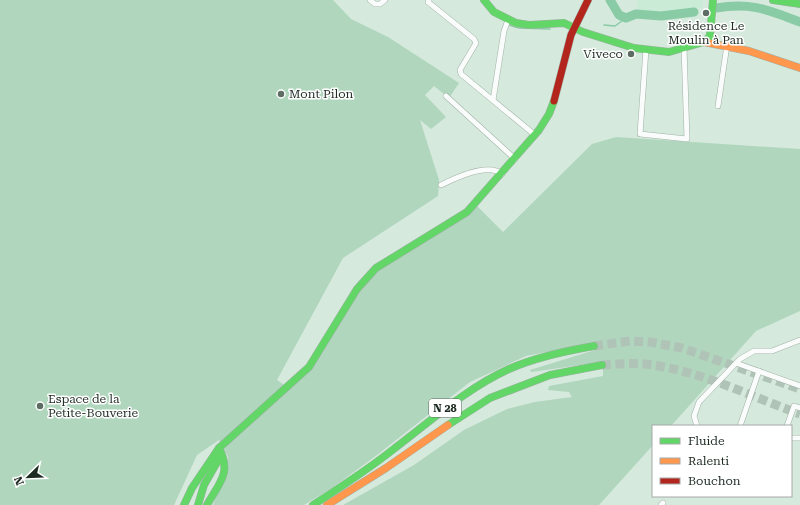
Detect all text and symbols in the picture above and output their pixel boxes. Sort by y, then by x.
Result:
marker: Résidence Le Moulin à Pan [701,8,711,18]
place label: Résidence Le Moulin à Pan [668,19,745,47]
place label: Viveco [583,47,623,61]
marker: Viveco [626,49,636,59]
place label: Mont Pilon [289,87,354,101]
marker: Mont Pilon [276,89,286,99]
place label: Espace de la Petite-Bouverie [48,392,139,420]
road number: N 28 [429,399,461,417]
marker: Espace de la Petite-Bouverie [35,401,45,411]
legend [652,425,792,497]
text: Fluide [688,434,725,448]
text: Ralenti [688,454,729,468]
north arrow [8,457,48,497]
text: N [11,474,27,487]
text: Bouchon [688,474,741,488]

